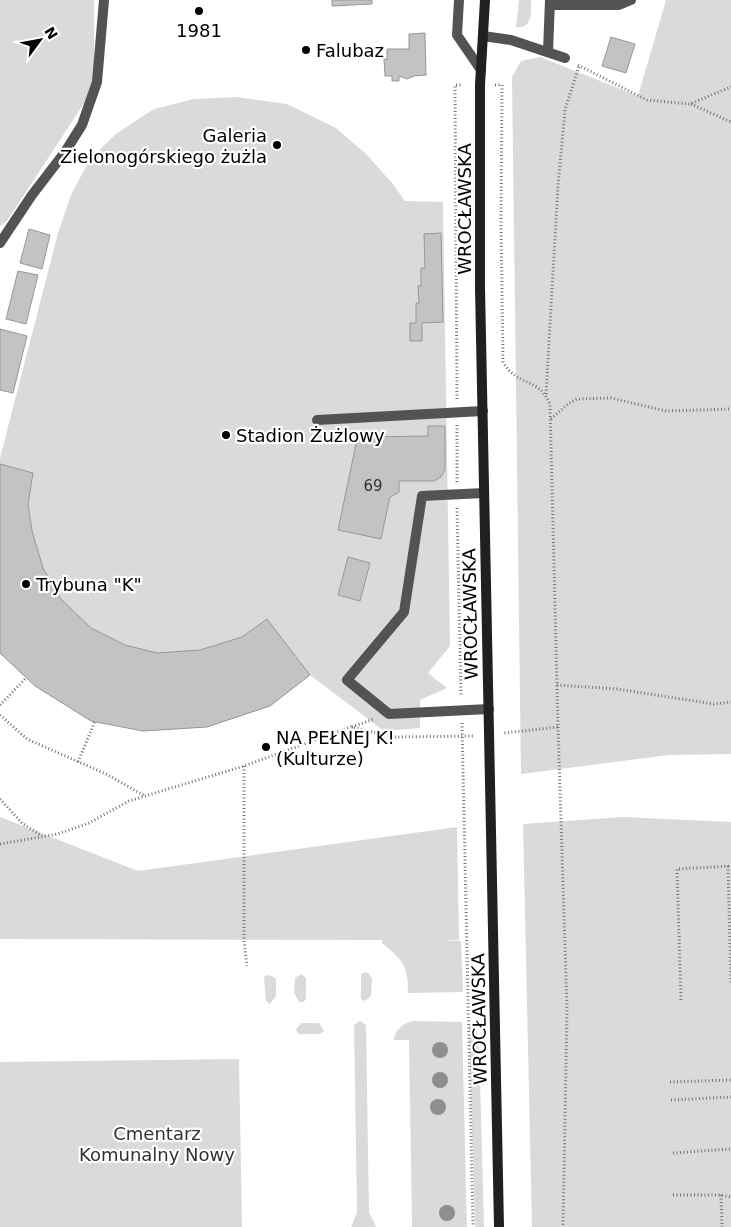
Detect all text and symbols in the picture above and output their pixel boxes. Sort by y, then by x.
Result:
marker: 1981 [193,5,205,17]
north arrow [15,15,65,65]
place label: 1981 [176,20,222,41]
text: N [41,24,61,42]
place label: Falubaz [316,40,384,61]
marker: Falubaz [300,44,312,56]
place label: Galeria Zielonogórskiego żużla [60,125,267,167]
marker: Galeria Zielonogórskiego żużla [271,139,283,151]
street label: WROCŁAWSKA [454,143,475,275]
place label: Stadion Żużlowy [236,425,385,446]
marker: Stadion Żużlowy [220,429,232,441]
house number: 69 [363,477,383,495]
street label: WROCŁAWSKA [458,547,482,680]
place label: Trybuna "K" [35,574,142,595]
marker: Trybuna "K" [20,578,32,590]
place label: NA PEŁNEJ K! (Kulturze) [276,727,395,769]
marker: NA PEŁNEJ K! (Kulturze) [260,741,272,753]
street label: WROCŁAWSKA [467,952,491,1085]
park label: Cmentarz Komunalny Nowy [79,1123,235,1165]

